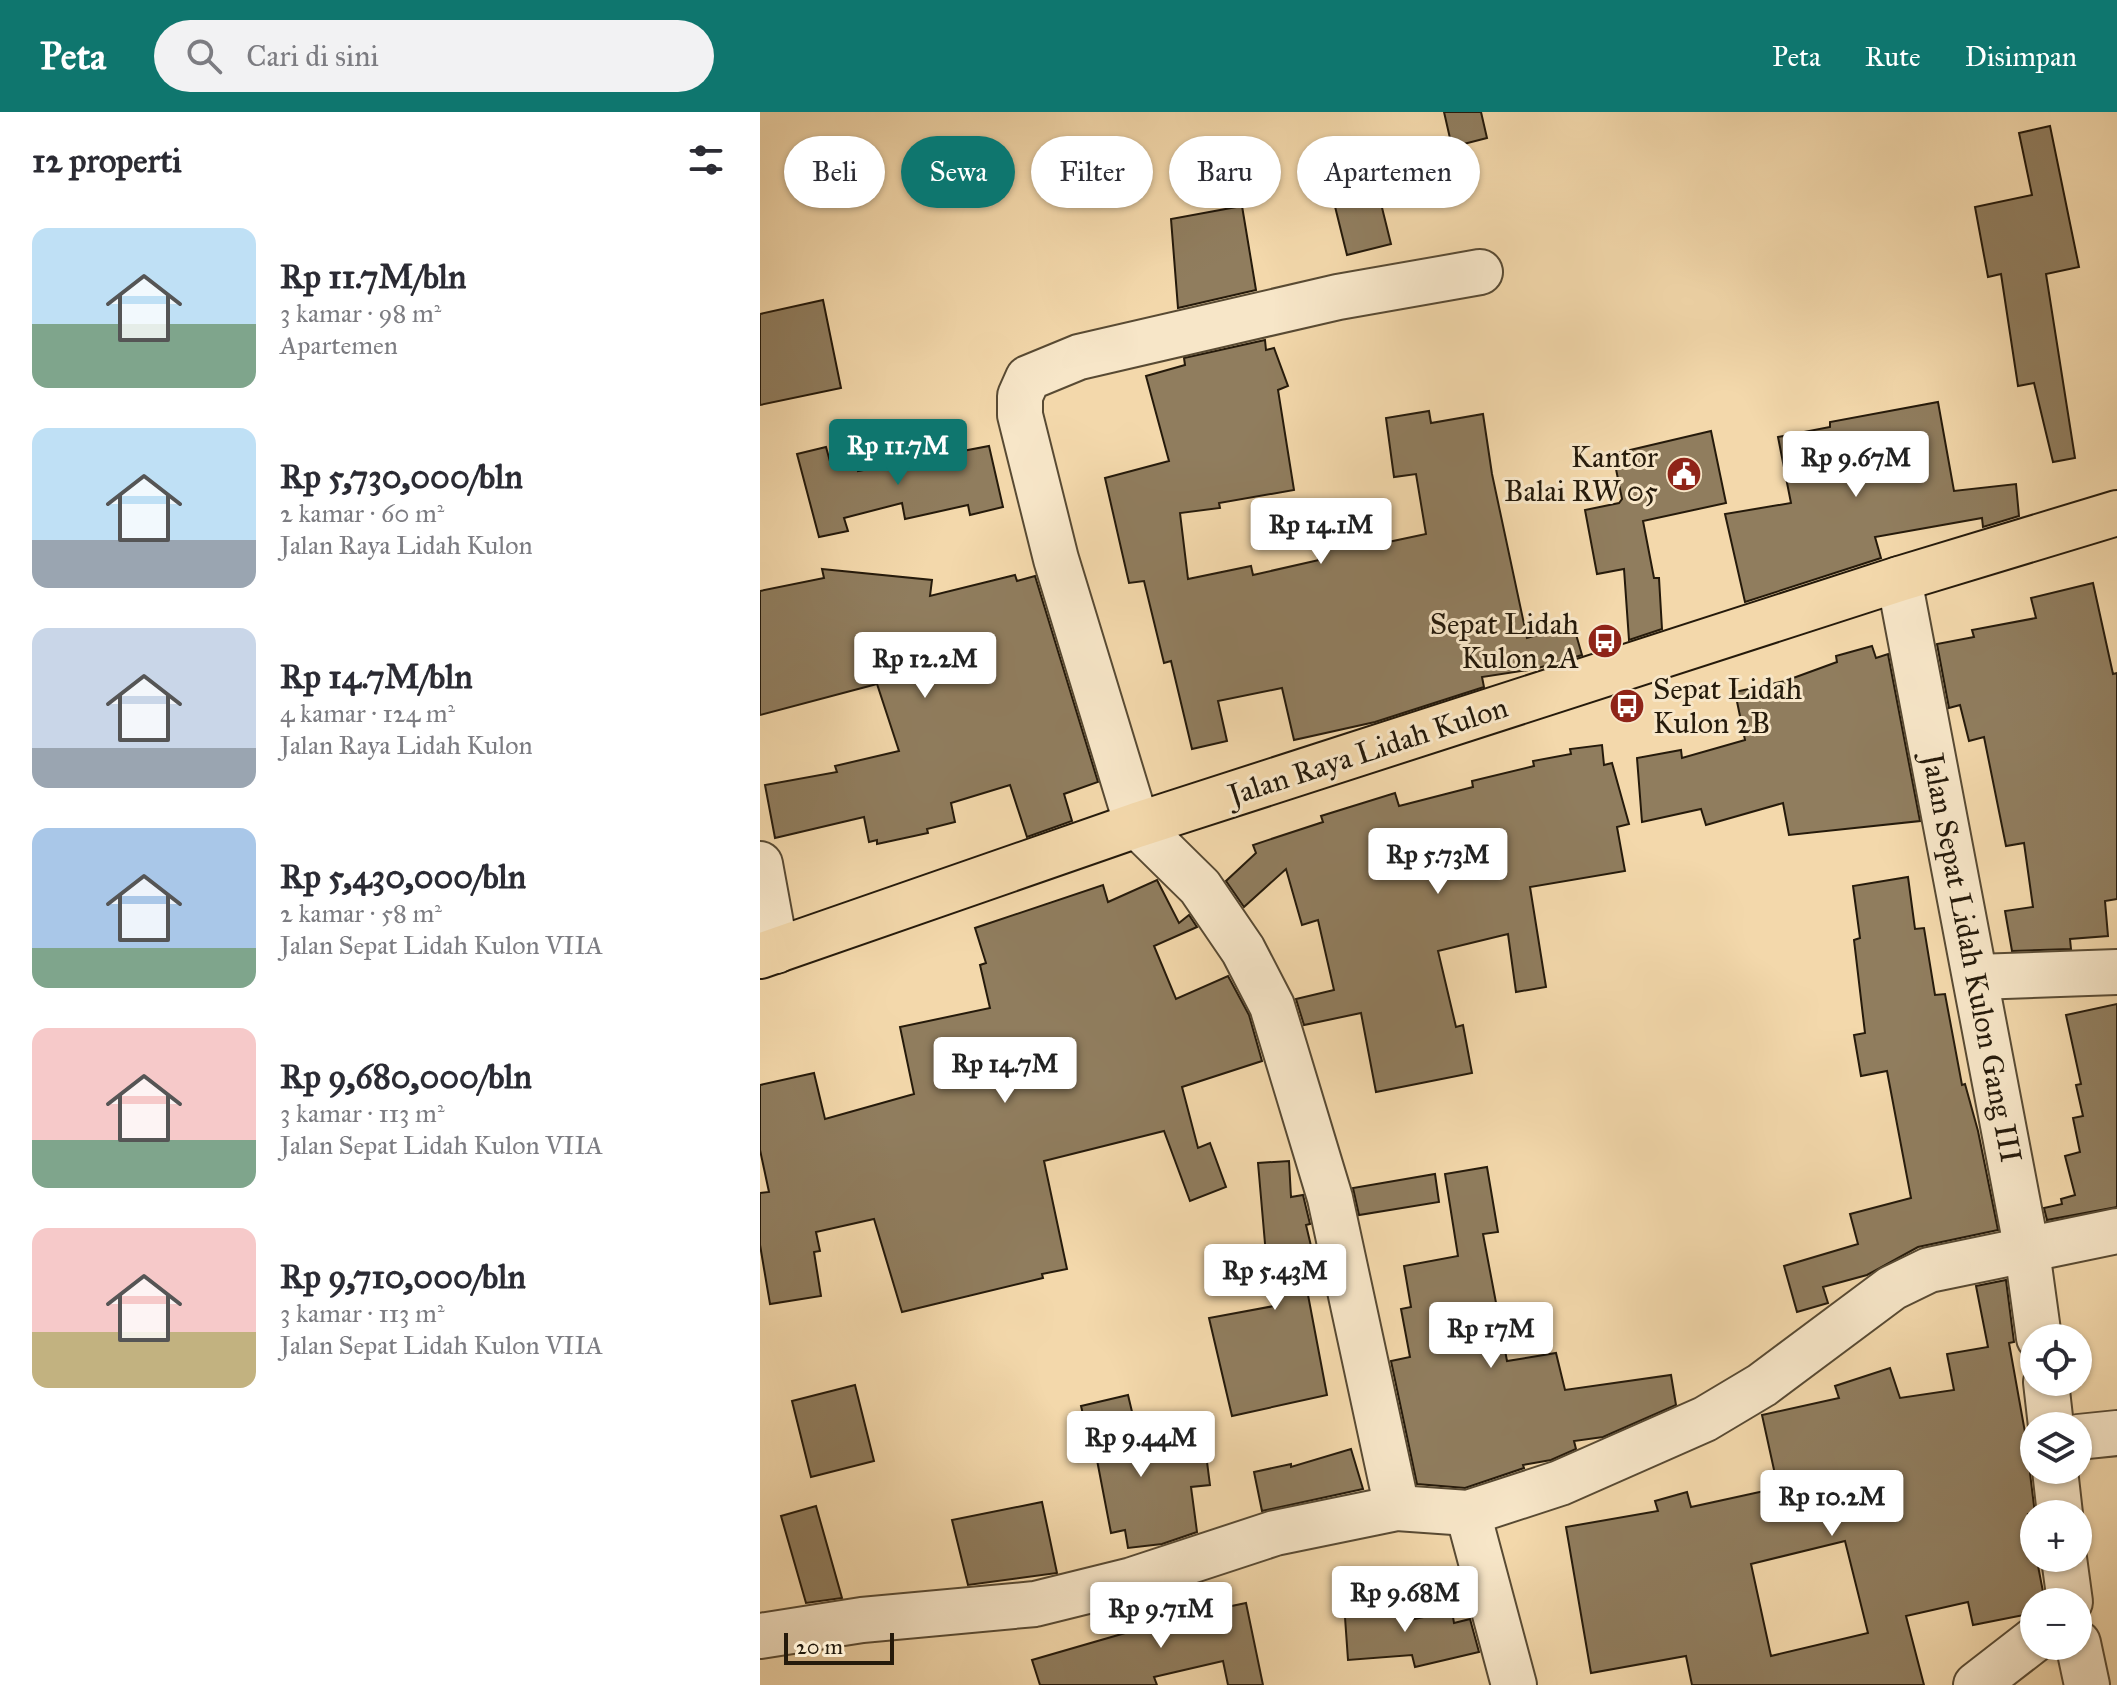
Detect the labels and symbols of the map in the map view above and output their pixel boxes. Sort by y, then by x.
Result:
pin: Rp 11.7M [815,419,981,487]
pin: Rp 9.67M [1773,431,1939,499]
place label: Kantor Balai RW 05 [1504,439,1659,509]
public building icon: Kantor Balai RW 05 [1665,455,1703,493]
pin: Rp 14.1M [1238,498,1404,566]
place label: Sepat Lidah Kulon 2A [1430,606,1579,676]
bus stop icon: Sepat Lidah Kulon 2A [1586,622,1624,660]
pin: Rp 12.2M [842,632,1008,700]
place label: Sepat Lidah Kulon 2B [1653,671,1803,741]
bus stop icon: Sepat Lidah Kulon 2B [1608,687,1646,725]
street label: Jalan Raya Lidah Kulon [1221,689,1512,814]
street label: Jalan Sepat Lidah Kulon Gang III [1914,747,2029,1166]
pin: Rp 5.73M [1355,828,1521,896]
pin: Rp 14.7M [922,1037,1088,1105]
pin: Rp 5.43M [1192,1244,1358,1312]
pin: Rp 17M [1426,1302,1556,1370]
pin: Rp 9.44M [1058,1411,1224,1479]
pin: Rp 10.2M [1749,1470,1915,1538]
pin: Rp 9.68M [1322,1566,1488,1634]
pin: Rp 9.71M [1078,1582,1244,1650]
scale bar [784,1629,894,1665]

